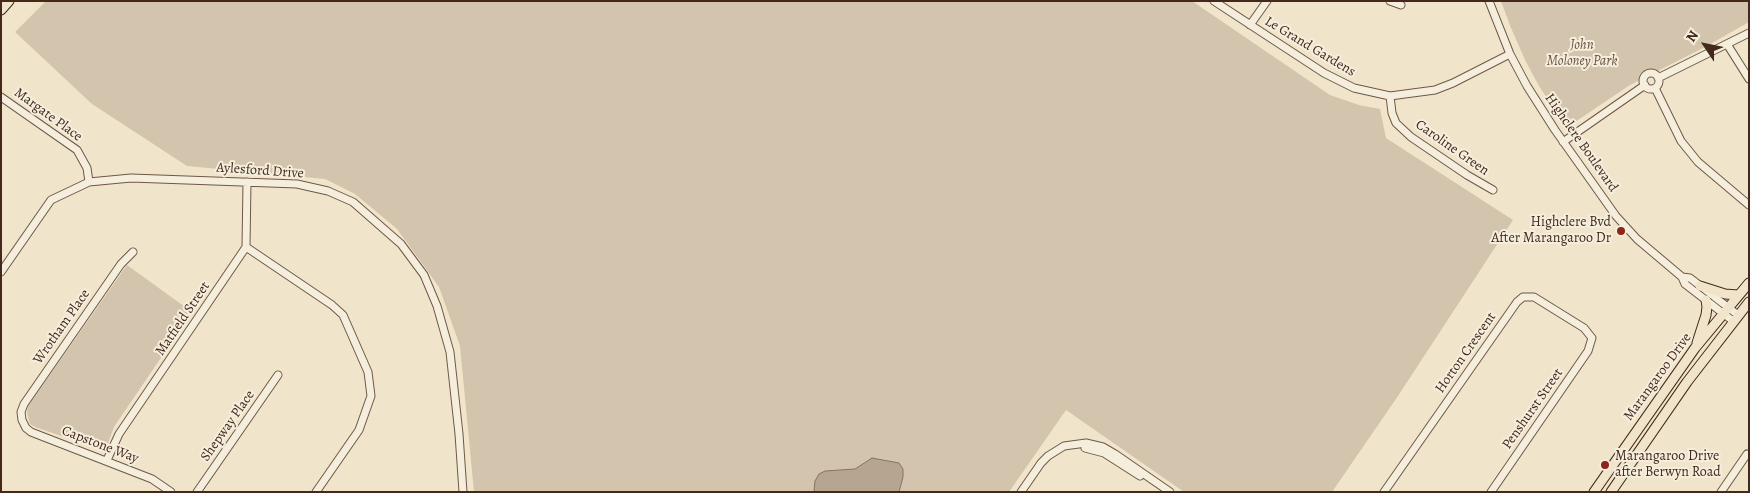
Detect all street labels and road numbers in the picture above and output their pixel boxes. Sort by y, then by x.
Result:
street label: Le Grand Gardens [1262,13,1358,81]
street label: Margate Place [11,85,85,145]
street label: Highclere Boulevard [1541,90,1621,196]
street label: Caroline Green [1412,116,1492,180]
street label: Aylesford Drive [216,160,304,182]
street label: Matfield Street [152,279,214,359]
street label: Wrotham Place [30,286,94,368]
street label: Horton Crescent [1432,309,1500,397]
street label: Marangaroo Drive [1621,330,1695,424]
street label: Penshurst Street [1499,365,1567,453]
street label: Shepway Place [197,387,259,465]
street label: Capstone Way [59,423,141,467]

